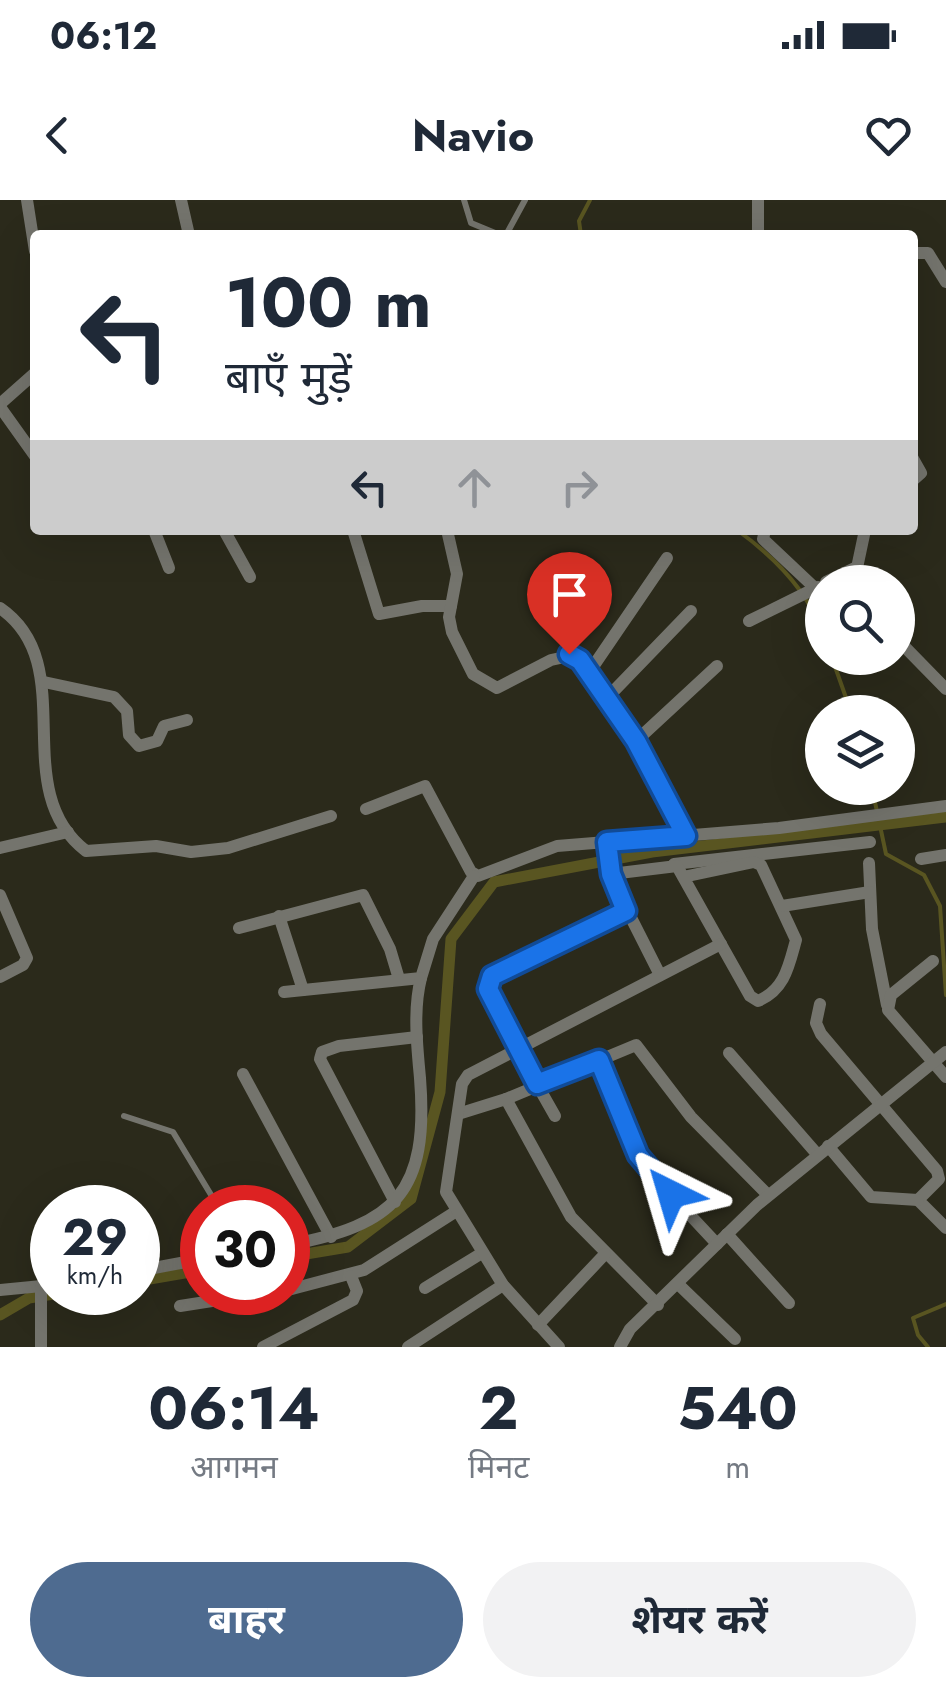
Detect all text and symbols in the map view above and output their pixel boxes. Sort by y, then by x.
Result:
text: 06:12 [50,8,157,63]
text: Navio [412,103,534,168]
icon: back [30,108,85,163]
icon: heart [861,108,916,163]
text: 100 m [225,252,432,353]
icon: left [60,270,190,400]
text: बाएँ मुड़ें [225,345,352,410]
icon: left [342,460,397,515]
icon: ahead [447,460,502,515]
icon: right [552,460,607,515]
pin [527,552,612,655]
map controls [805,565,915,805]
button: search [805,565,915,675]
icon: arrive [542,567,597,622]
button: layers [805,695,915,805]
position arrow [619,1142,723,1246]
speed limit sign: 30 [180,1185,310,1315]
text: 29 [62,1201,128,1274]
text: km/h [67,1257,123,1293]
text: 06:14 [148,1365,320,1452]
text: 2 [479,1365,518,1452]
text: 540 [677,1365,798,1452]
text: आगमन [190,1444,278,1490]
text: मिनट [468,1444,529,1490]
text: m [725,1444,750,1490]
button: बाहर [30,1562,463,1677]
button: शेयर करें [483,1562,916,1677]

